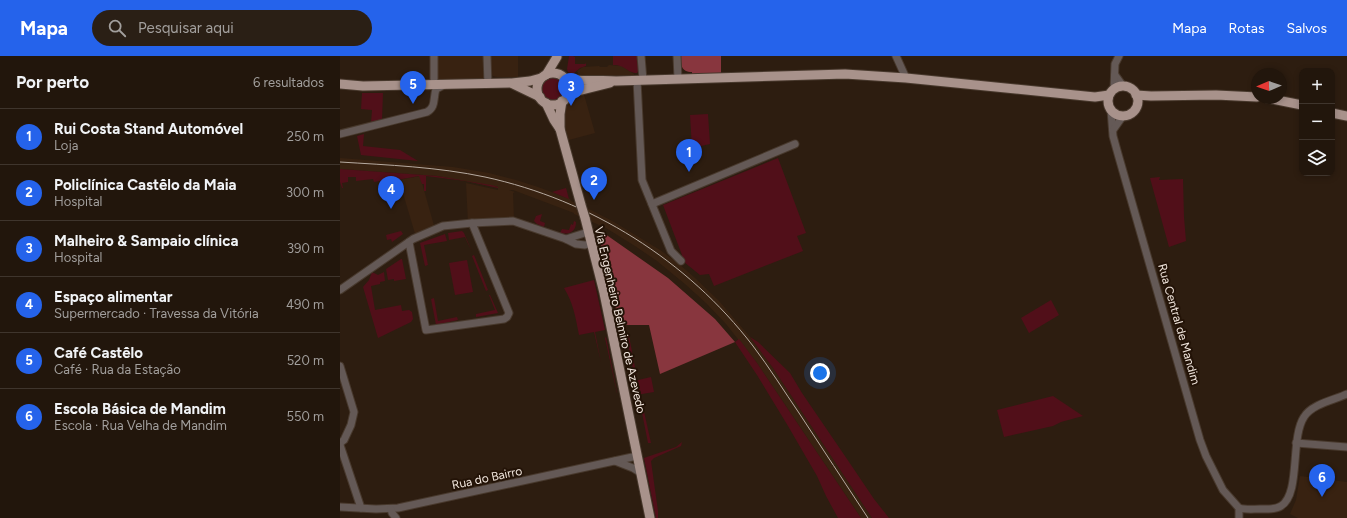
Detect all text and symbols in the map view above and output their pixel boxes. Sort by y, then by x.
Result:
search box [92,10,372,46]
text: Mapa [20,17,68,40]
icon: search [106,17,128,39]
text: Pesquisar aqui [138,19,234,37]
text: Mapa [1172,20,1207,37]
text: Rotas [1229,20,1264,37]
text: Salvos [1286,20,1327,37]
north arrow [1251,68,1287,104]
map controls [1299,68,1335,176]
button: + [1299,68,1335,104]
pin: 5 [400,71,426,104]
text: Por perto [16,72,89,92]
pin: 3 [558,73,584,106]
text: 6 resultados [253,75,324,90]
button: − [1299,104,1335,140]
text: Rui Costa Stand Automóvel [54,120,243,138]
text: 1 [26,129,32,144]
text: 250 m [287,129,324,144]
text: Loja [54,138,78,153]
pin: 1 [676,139,702,172]
button: layers [1299,140,1335,176]
pin: 2 [581,167,607,200]
text: Policlínica Castêlo da Maia [54,176,237,194]
pin: 4 [378,176,404,209]
text: 2 [25,185,33,200]
text: 300 m [286,185,324,200]
text: Hospital [54,194,102,209]
street label: Via Engenheiro Belmiro de Azevedo [592,225,648,415]
text: Malheiro & Sampaio clínica [54,232,238,250]
text: 3 [25,241,33,256]
text: 390 m [287,241,324,256]
text: Hospital [54,250,102,265]
street label: Rua Central de Mandim [1155,262,1203,386]
text: Espaço alimentar [54,288,172,306]
text: 4 [25,297,33,312]
text: 490 m [286,297,324,312]
text: Supermercado · Travessa da Vitória [54,306,259,321]
text: Café Castêlo [54,344,143,362]
text: 5 [25,353,33,368]
text: 520 m [287,353,324,368]
text: Café · Rua da Estação [54,362,181,377]
your location [810,363,830,383]
text: Escola Básica de Mandim [54,400,226,418]
text: 6 [25,409,33,424]
text: 550 m [286,409,324,424]
text: Escola · Rua Velha de Mandim [54,418,227,433]
street label: Rua do Bairro [451,464,523,492]
pin: 6 [1309,464,1335,497]

